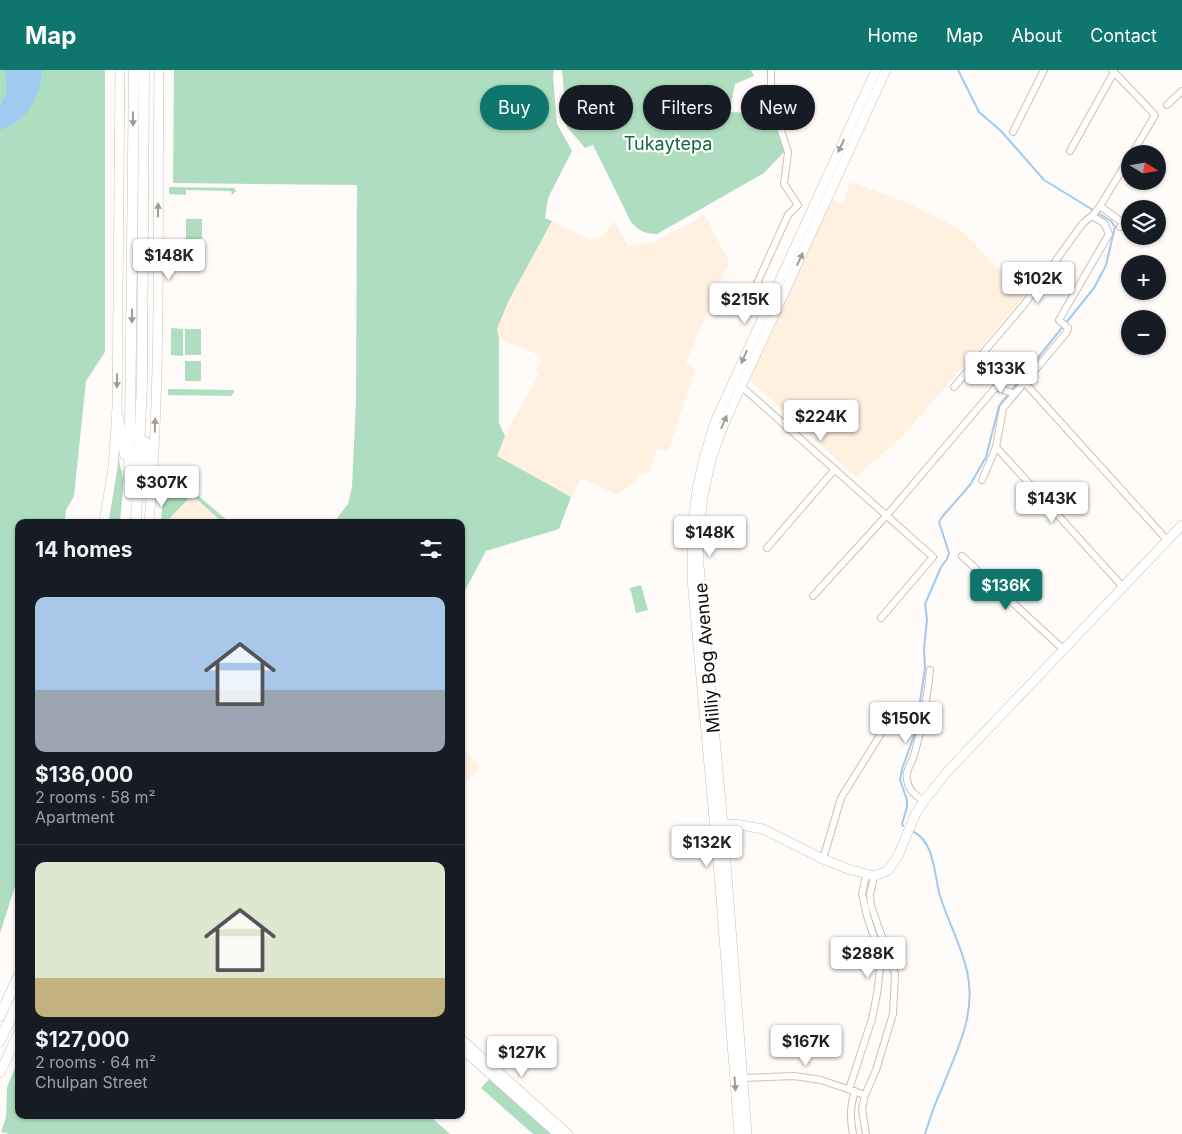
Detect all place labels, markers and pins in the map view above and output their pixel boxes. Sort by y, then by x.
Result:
pin: $148K [134,238,204,281]
pin: $102K [1003,262,1073,304]
pin: $215K [710,282,780,325]
pin: $133K [966,352,1036,394]
pin: $224K [786,400,856,442]
pin: $307K [127,466,197,508]
pin: $143K [1017,482,1087,524]
pin: $148K [675,516,745,558]
pin: $136K [971,568,1041,611]
pin: $150K [871,702,941,744]
pin: $132K [672,826,742,868]
pin: $288K [833,936,903,979]
pin: $167K [771,1024,841,1067]
pin: $127K [487,1036,557,1078]

